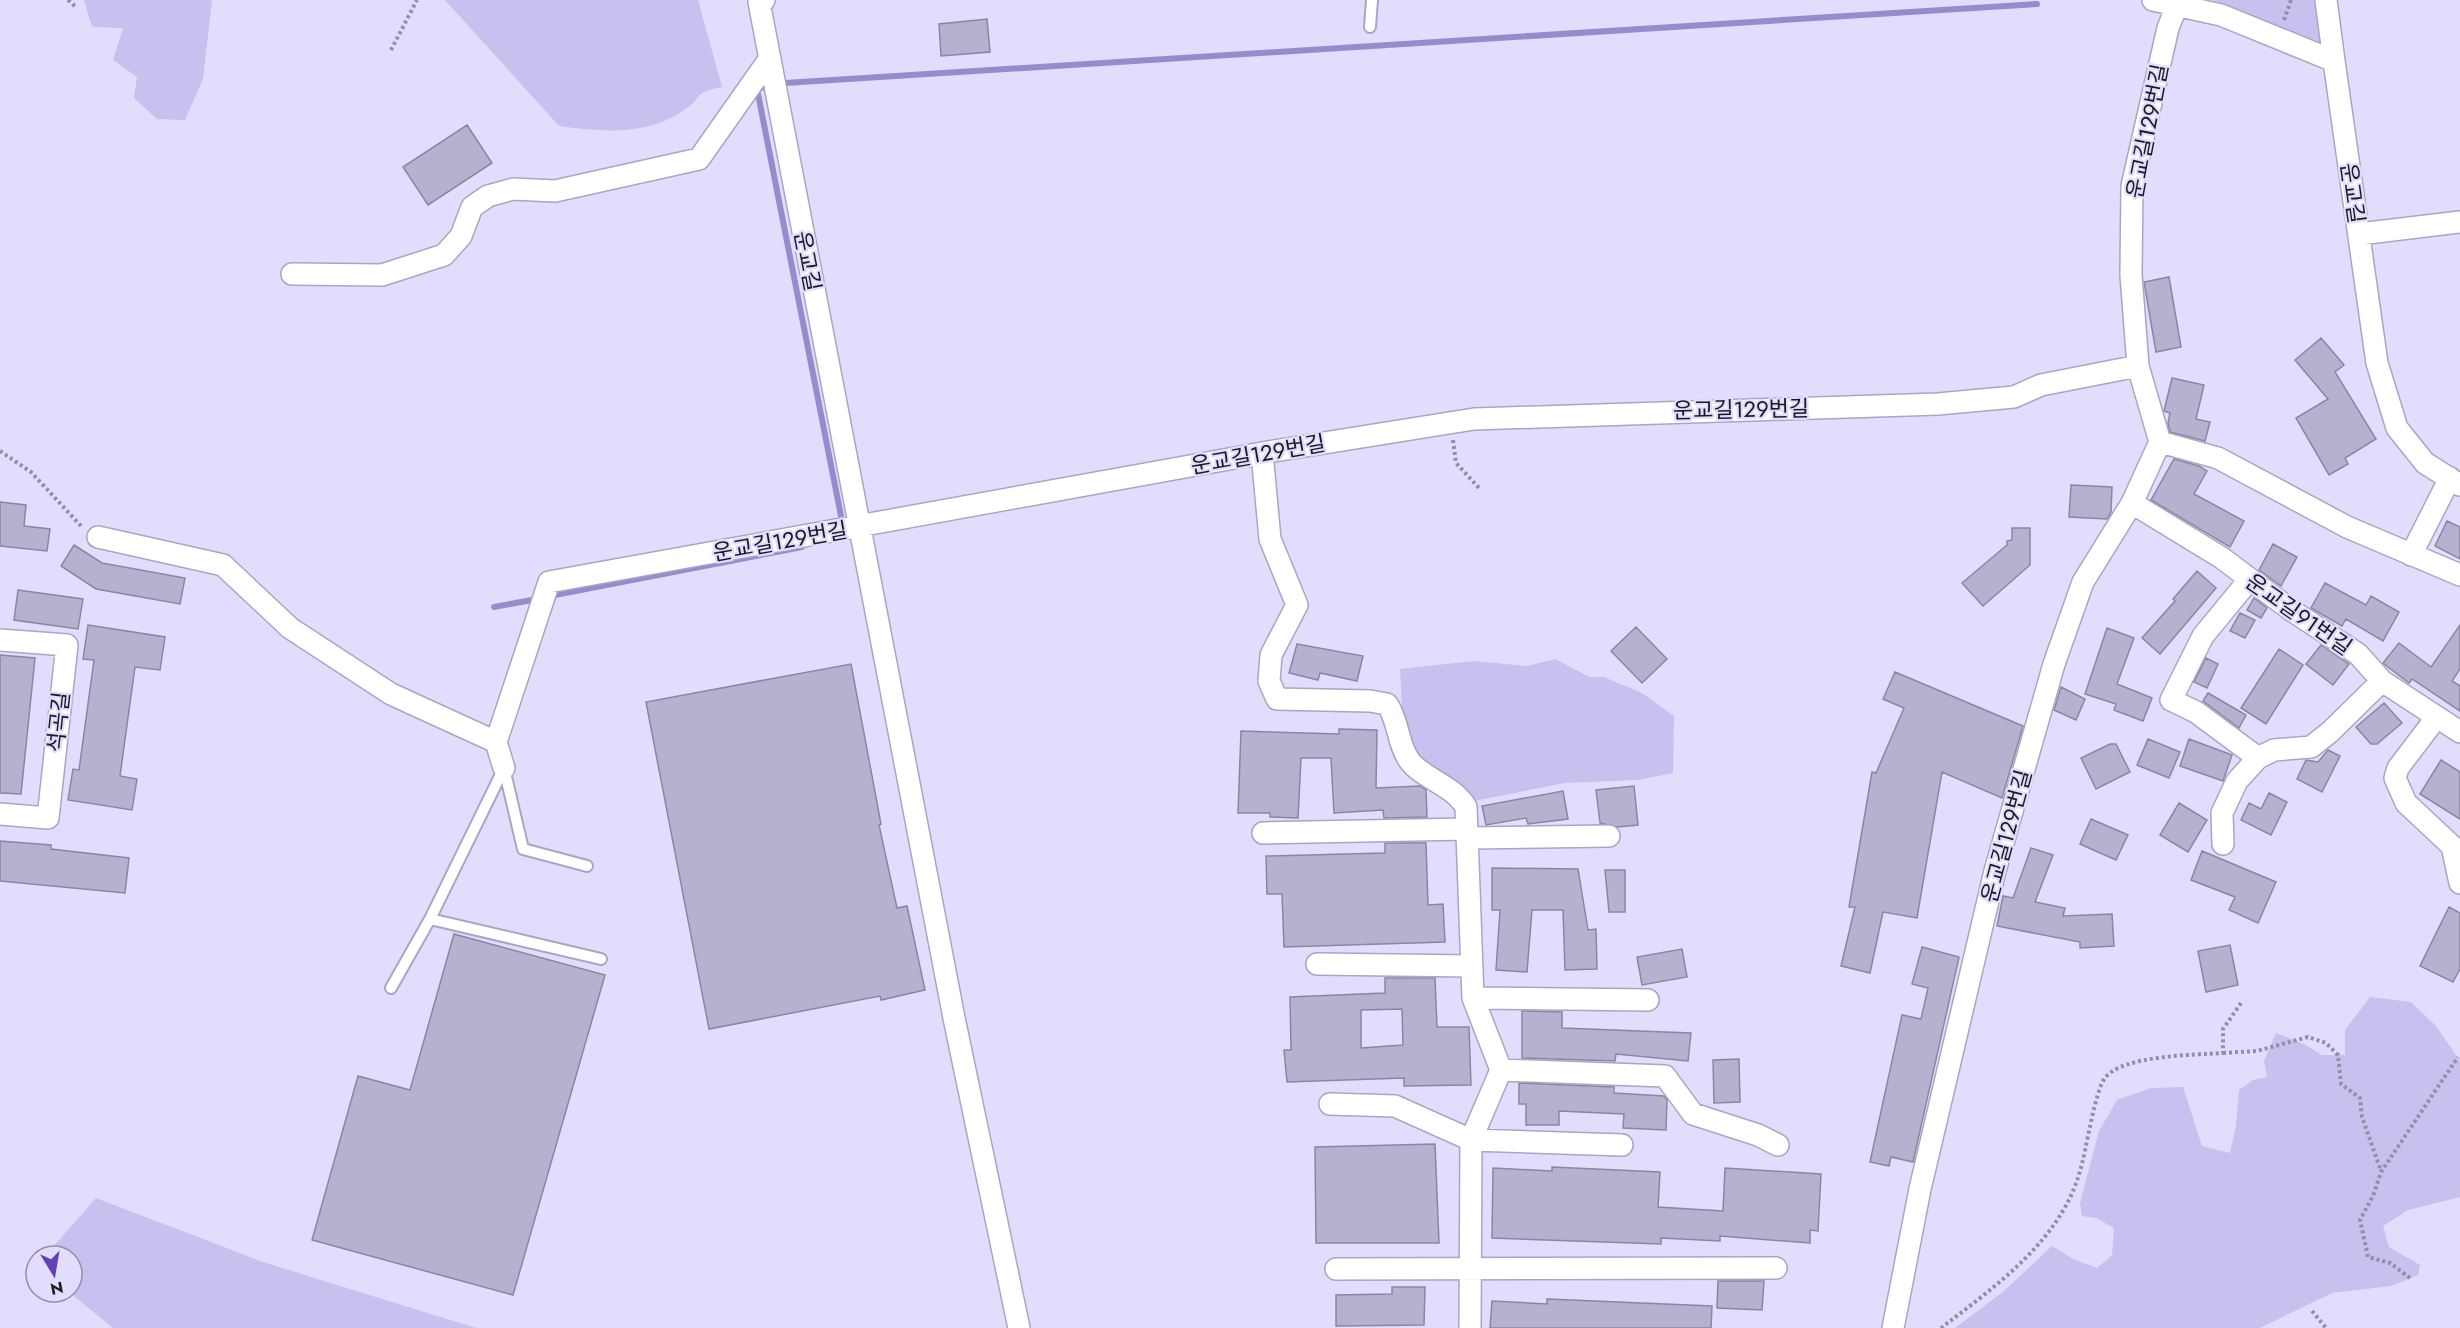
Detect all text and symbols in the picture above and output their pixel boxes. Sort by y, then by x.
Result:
street label: 운교길129번길 [2118,61,2176,201]
street label: 운교길 [2333,161,2373,225]
street label: 운교길 [786,228,830,294]
street label: 운교길129번길 [1673,392,1809,426]
street label: 운교길129번길 [1188,426,1328,482]
street label: 운교길129번길 [710,513,850,569]
street label: 운교길91번길 [2239,565,2359,663]
street label: 석곡길 [39,690,77,754]
street label: 운교길129번길 [1973,766,2039,906]
north arrow [24,1244,84,1304]
text: N [48,1276,65,1301]

